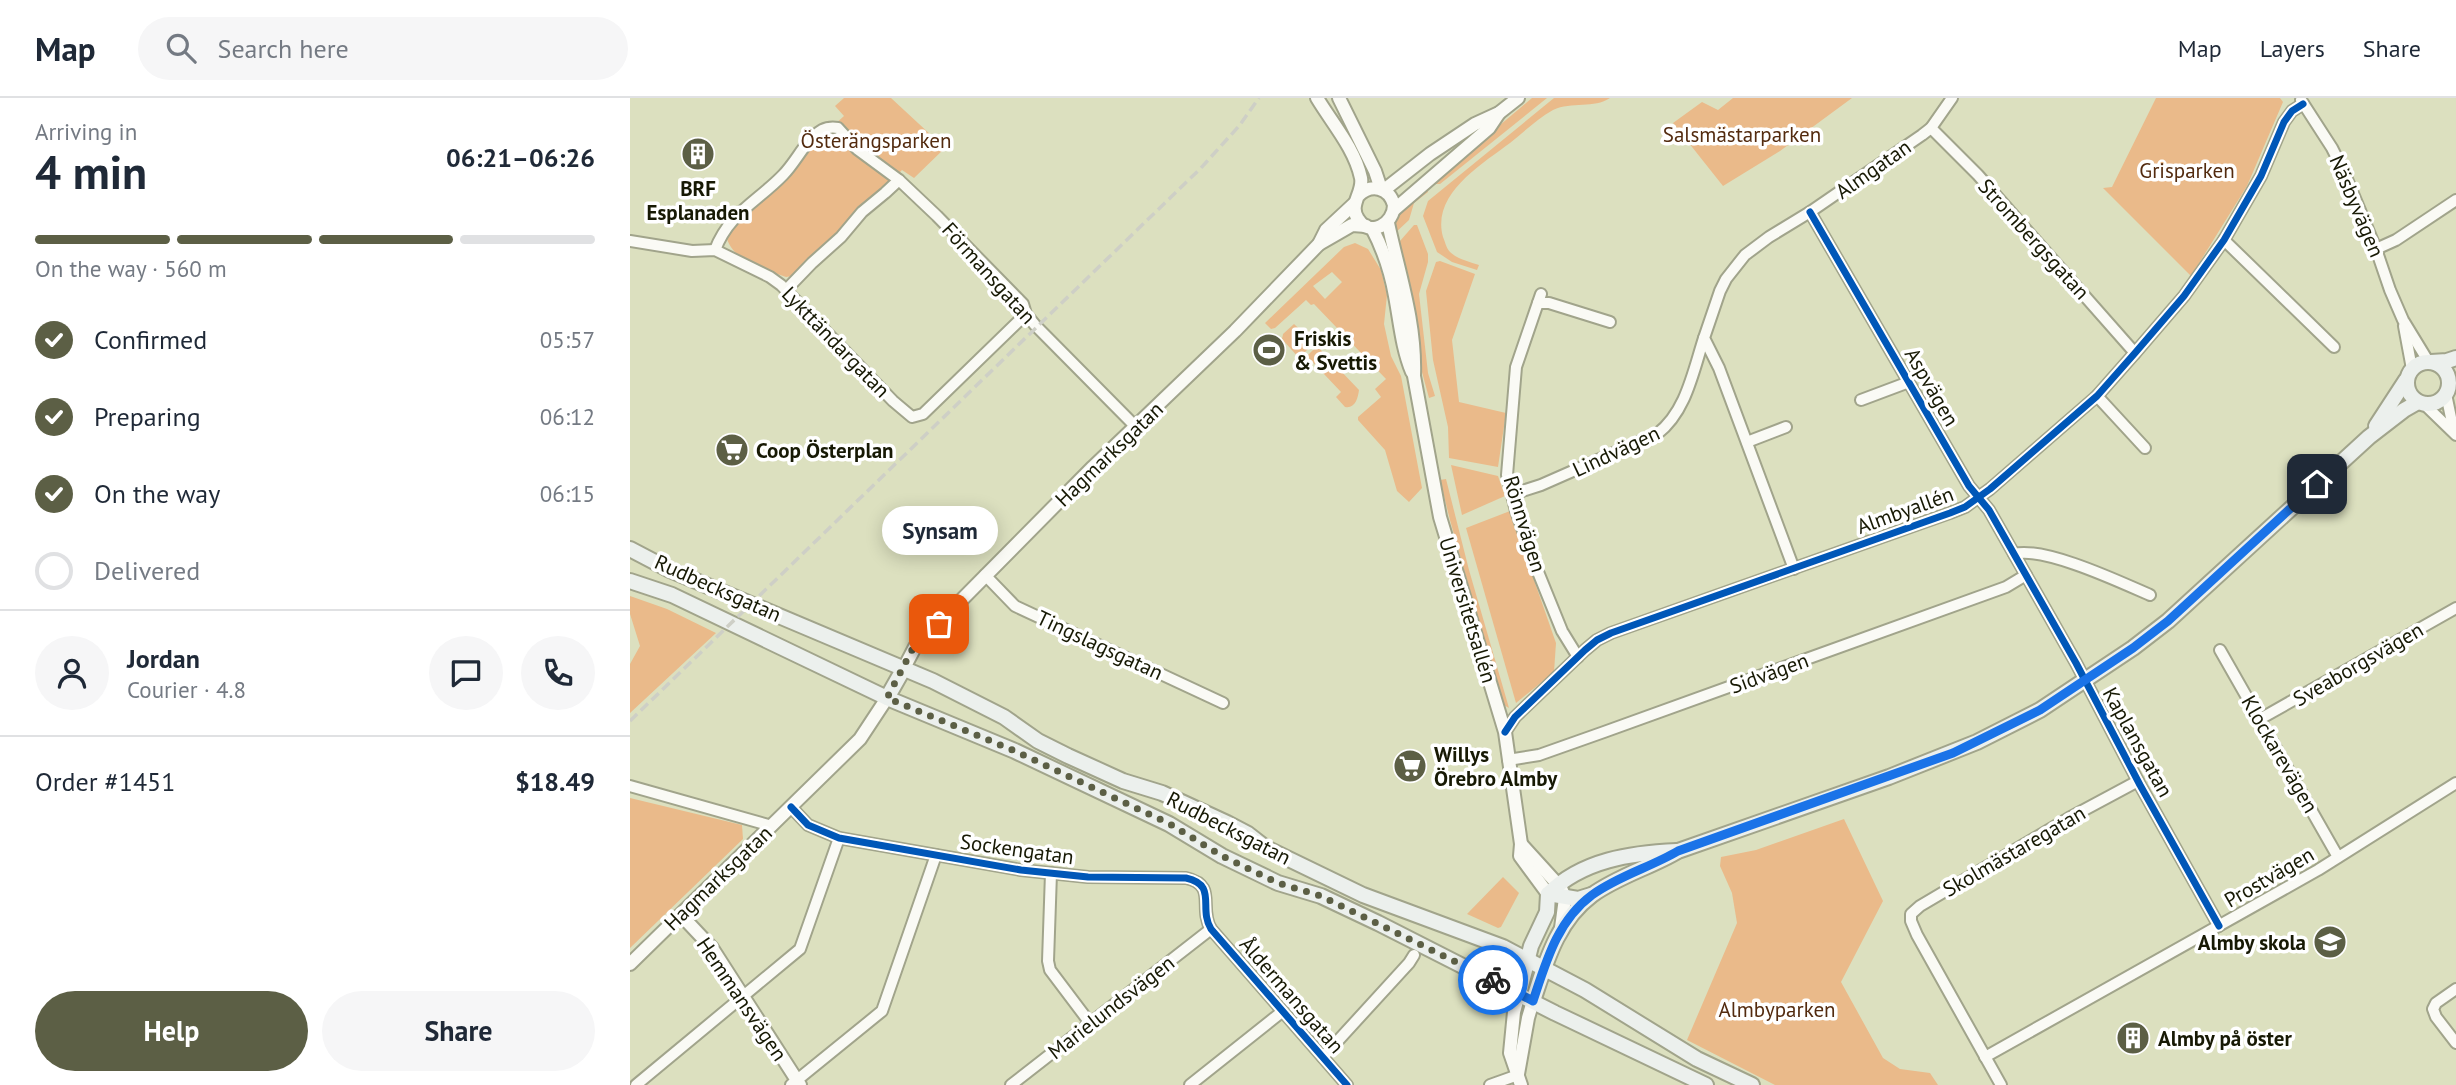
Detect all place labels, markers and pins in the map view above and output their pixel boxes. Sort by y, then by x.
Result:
building icon: BRF Esplanaden [679,135,717,173]
place label: BRF Esplanaden [646,175,750,226]
place label: Friskis & Svettis [1294,325,1377,376]
sports icon: Friskis & Svettis [1250,331,1288,369]
supermarket icon: Coop Österplan [713,431,751,469]
place label: Coop Österplan [756,437,894,464]
pin [2287,454,2347,514]
callout: Synsam [881,505,997,554]
pin [909,594,969,654]
place label: Willys Örebro Almby [1434,741,1558,792]
supermarket icon: Willys Örebro Almby [1391,747,1429,785]
school or university icon: Almby skola [2311,923,2349,961]
place label: Almby skola [2198,929,2306,956]
building icon: Almby på öster [2114,1019,2152,1057]
place label: Almby på öster [2158,1025,2292,1052]

